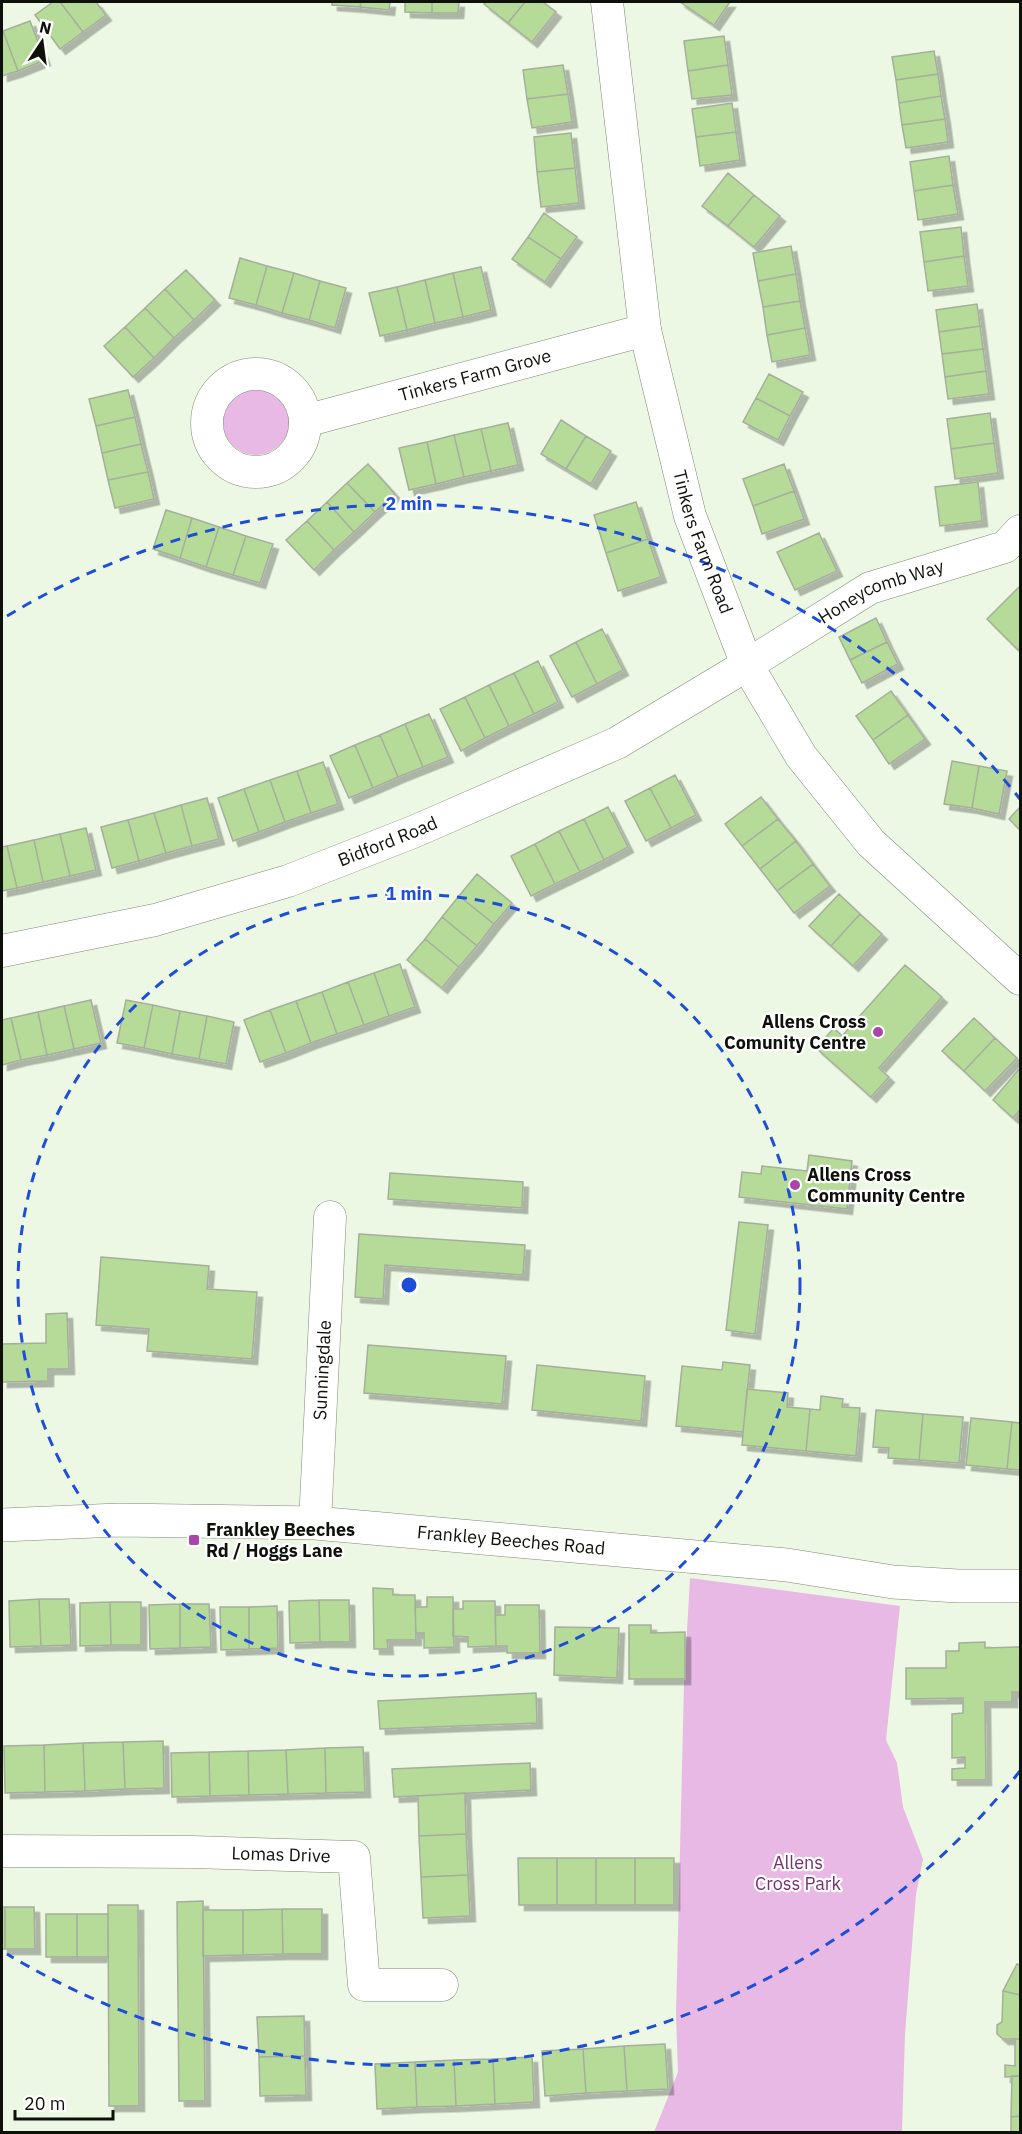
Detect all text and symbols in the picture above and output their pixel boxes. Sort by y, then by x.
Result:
north arrow [12,12,72,72]
text: N [37,16,53,38]
street label: Tinkers Farm Grove [396,344,554,406]
street label: Tinkers Farm Road [668,468,738,617]
text: 2 min [385,492,433,515]
street label: Honeycomb Way [814,554,946,629]
street label: Bidford Road [335,811,441,871]
text: 1 min [385,882,433,905]
place label: Allens Cross Comunity Centre [724,1010,866,1054]
marker: Allens Cross Comunity Centre [871,1025,885,1039]
place label: Allens Cross Community Centre [807,1163,965,1207]
marker: Allens Cross Community Centre [788,1178,802,1192]
centre of rings [399,1275,419,1295]
street label: Sunningdale [308,1319,336,1421]
place label: Frankley Beeches Rd / Hoggs Lane [206,1518,355,1562]
street label: Frankley Beeches Road [416,1520,606,1560]
marker: Frankley Beeches Rd / Hoggs Lane [187,1533,201,1547]
street label: Lomas Drive [231,1841,331,1867]
park label: Allens Cross Park [755,1851,841,1895]
scale bar [15,2083,112,2121]
text: 20 m [24,2092,66,2115]

